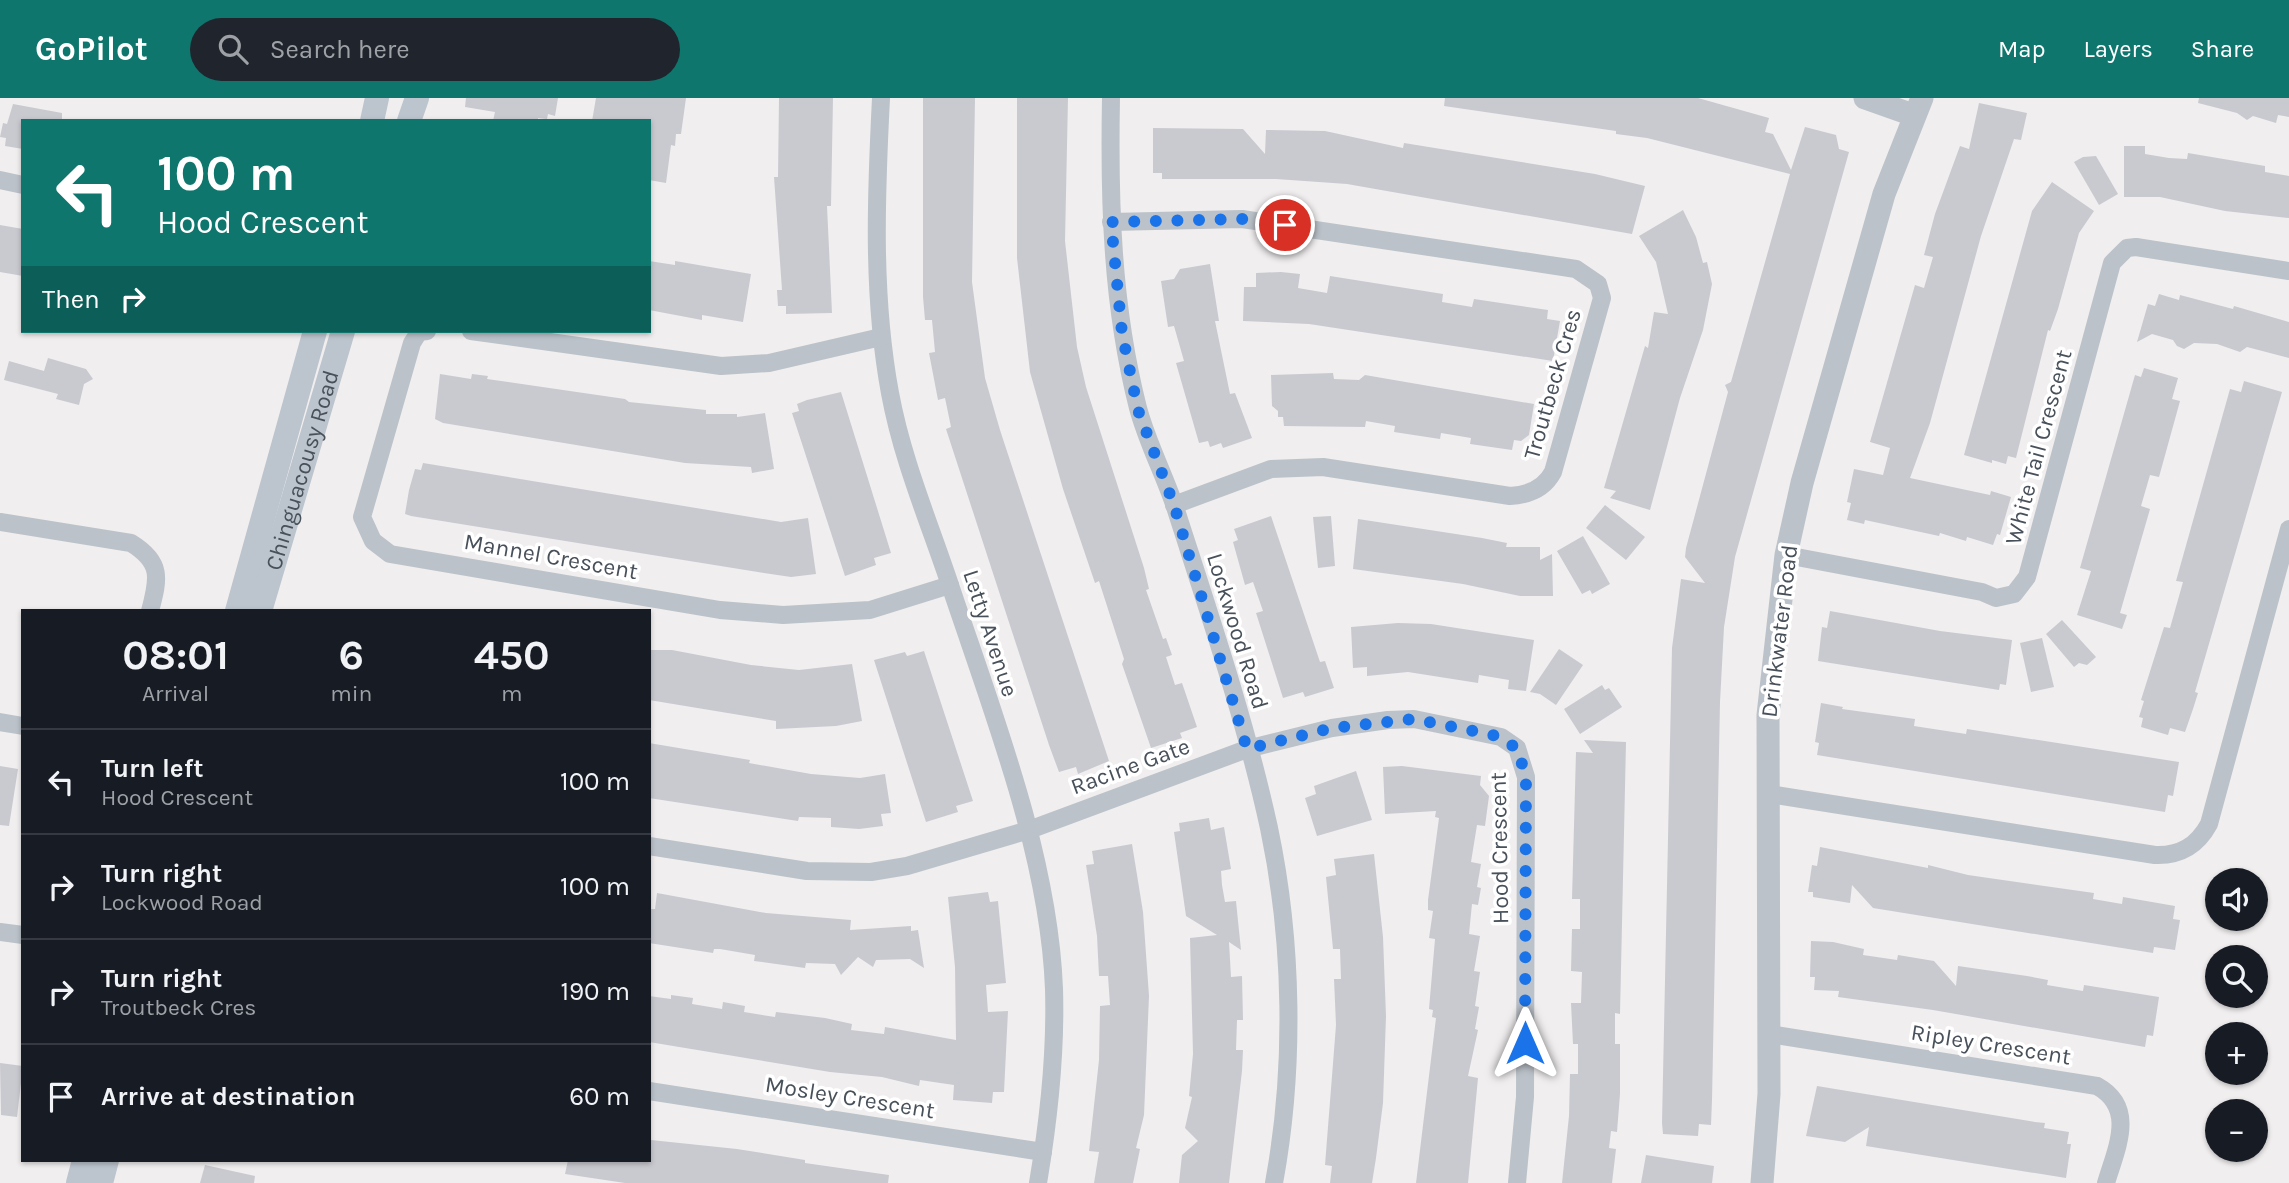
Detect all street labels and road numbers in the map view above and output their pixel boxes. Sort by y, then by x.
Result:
street label: Troutbeck Cres [1518,306,1587,463]
street label: White Tail Crescent [1999,346,2078,548]
street label: Chinguacousy Road [260,367,345,574]
street label: Mannel Crescent [462,528,640,585]
street label: Drinkwater Road [1756,543,1803,719]
street label: Lockwood Road [1201,550,1274,713]
street label: Letty Avenue [957,566,1024,700]
street label: Racine Gate [1067,732,1193,800]
street label: Hood Crescent [1485,771,1514,924]
street label: Ripley Crescent [1909,1019,2073,1071]
street label: Mosley Crescent [763,1071,937,1124]

